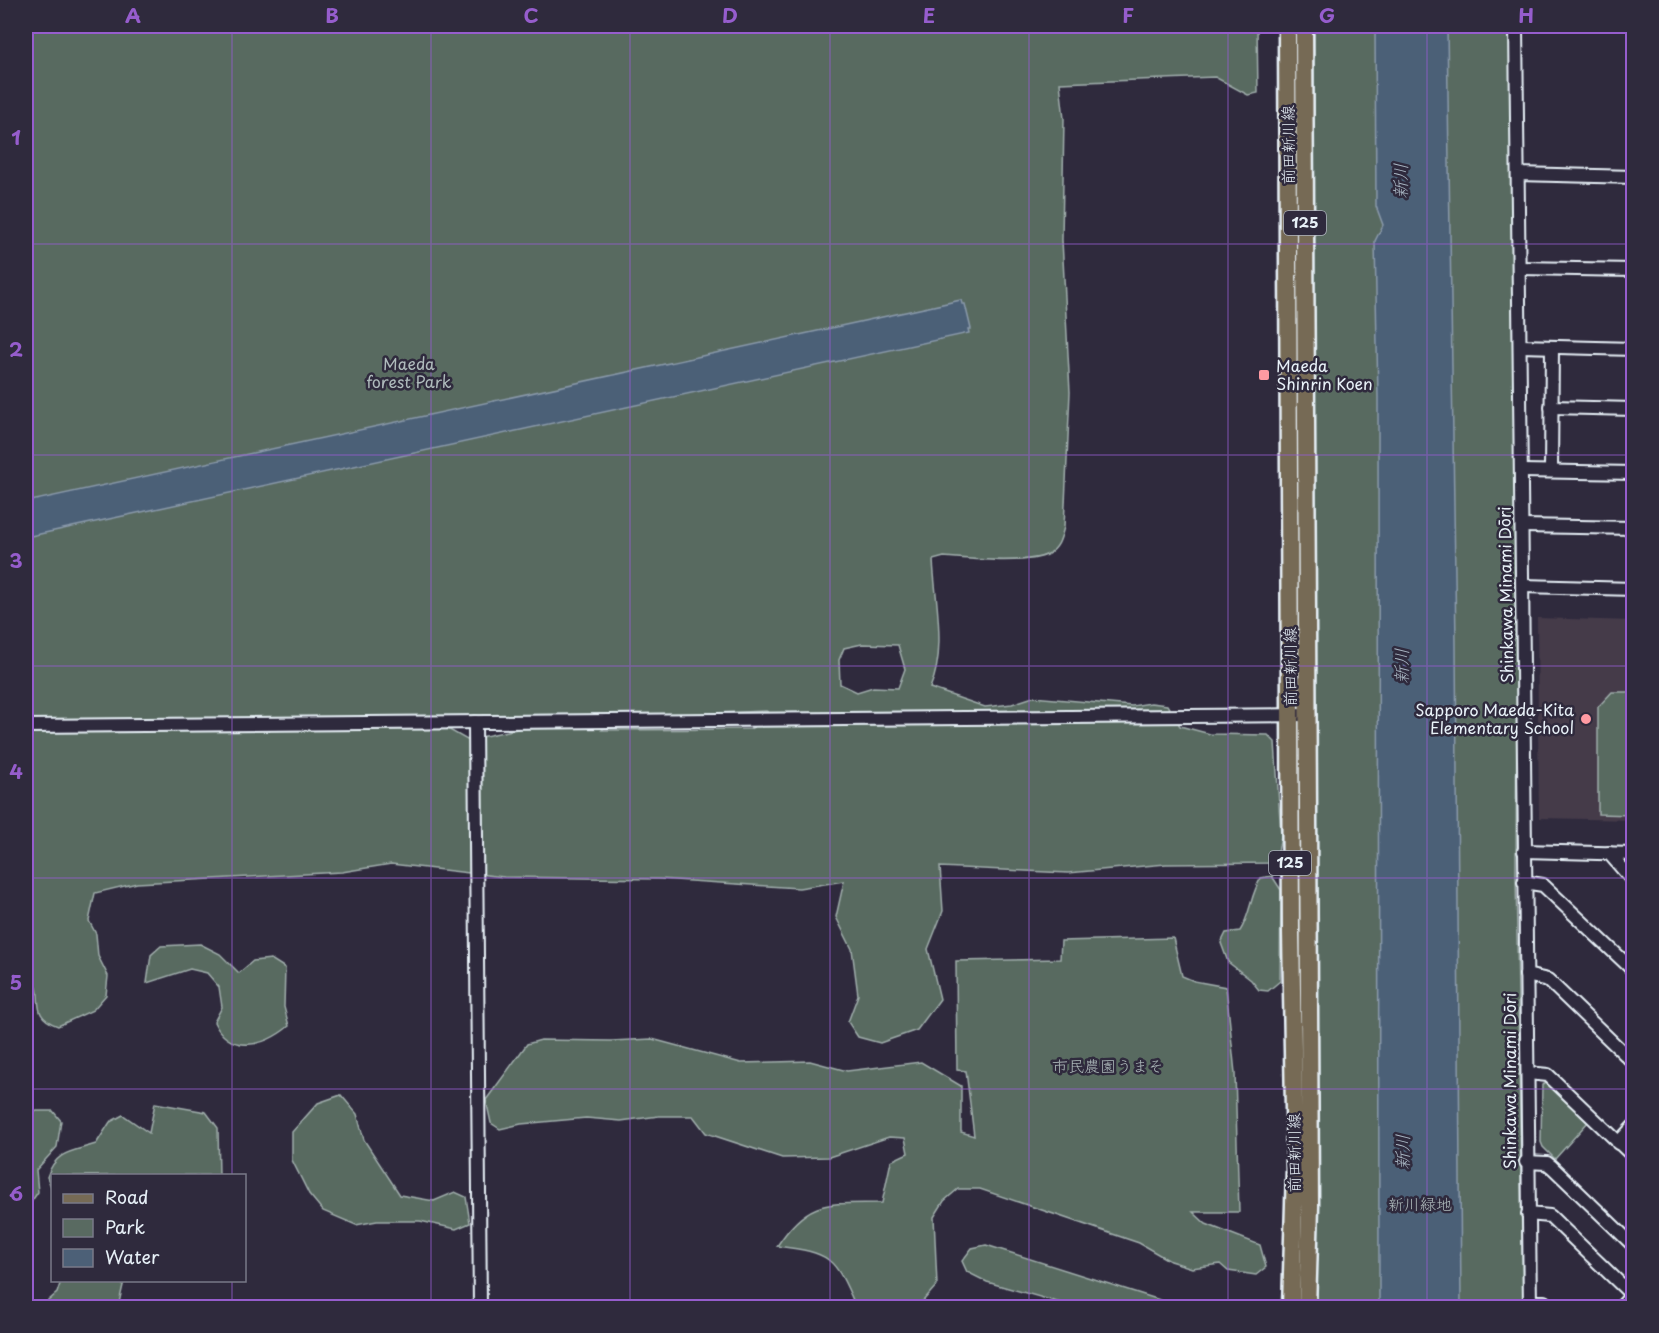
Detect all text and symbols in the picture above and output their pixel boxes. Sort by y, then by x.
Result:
text: A [125,0,141,30]
text: B [325,0,339,30]
text: C [523,0,539,30]
text: D [722,0,738,30]
text: E [923,0,935,30]
text: F [1122,0,1134,30]
text: G [1319,0,1335,30]
text: H [1518,0,1534,30]
street label: 前田新川線 [1275,105,1299,185]
text: 1 [11,122,21,152]
water label: 新川 [1386,163,1413,199]
road number: 125 [1284,211,1326,235]
text: 2 [9,334,23,364]
park label: Maeda forest Park [366,351,452,393]
place label: Maeda Shinrin Koen [1276,353,1373,395]
marker: Maeda Shinrin Koen [1257,368,1271,382]
street label: Shinkawa Minami Dōri [1491,506,1519,684]
text: 3 [9,545,23,575]
street label: 前田新川線 [1277,627,1301,707]
water label: 新川 [1387,648,1414,684]
place label: Sapporo Maeda-Kita Elementary School [1415,697,1574,739]
marker: Sapporo Maeda-Kita Elementary School [1579,712,1593,726]
text: 4 [9,756,23,786]
road number: 125 [1269,851,1311,875]
text: 5 [10,967,22,997]
street label: Shinkawa Minami Dōri [1497,993,1521,1169]
park label: 市民農園うまそ [1052,1053,1164,1077]
street label: 前田新川線 [1281,1113,1305,1193]
water label: 新川 [1388,1134,1415,1170]
legend [51,1174,246,1282]
text: 6 [9,1178,23,1208]
text: Road [105,1183,149,1210]
park label: 新川緑地 [1388,1191,1452,1215]
text: Park [105,1213,145,1240]
text: Water [105,1243,160,1270]

